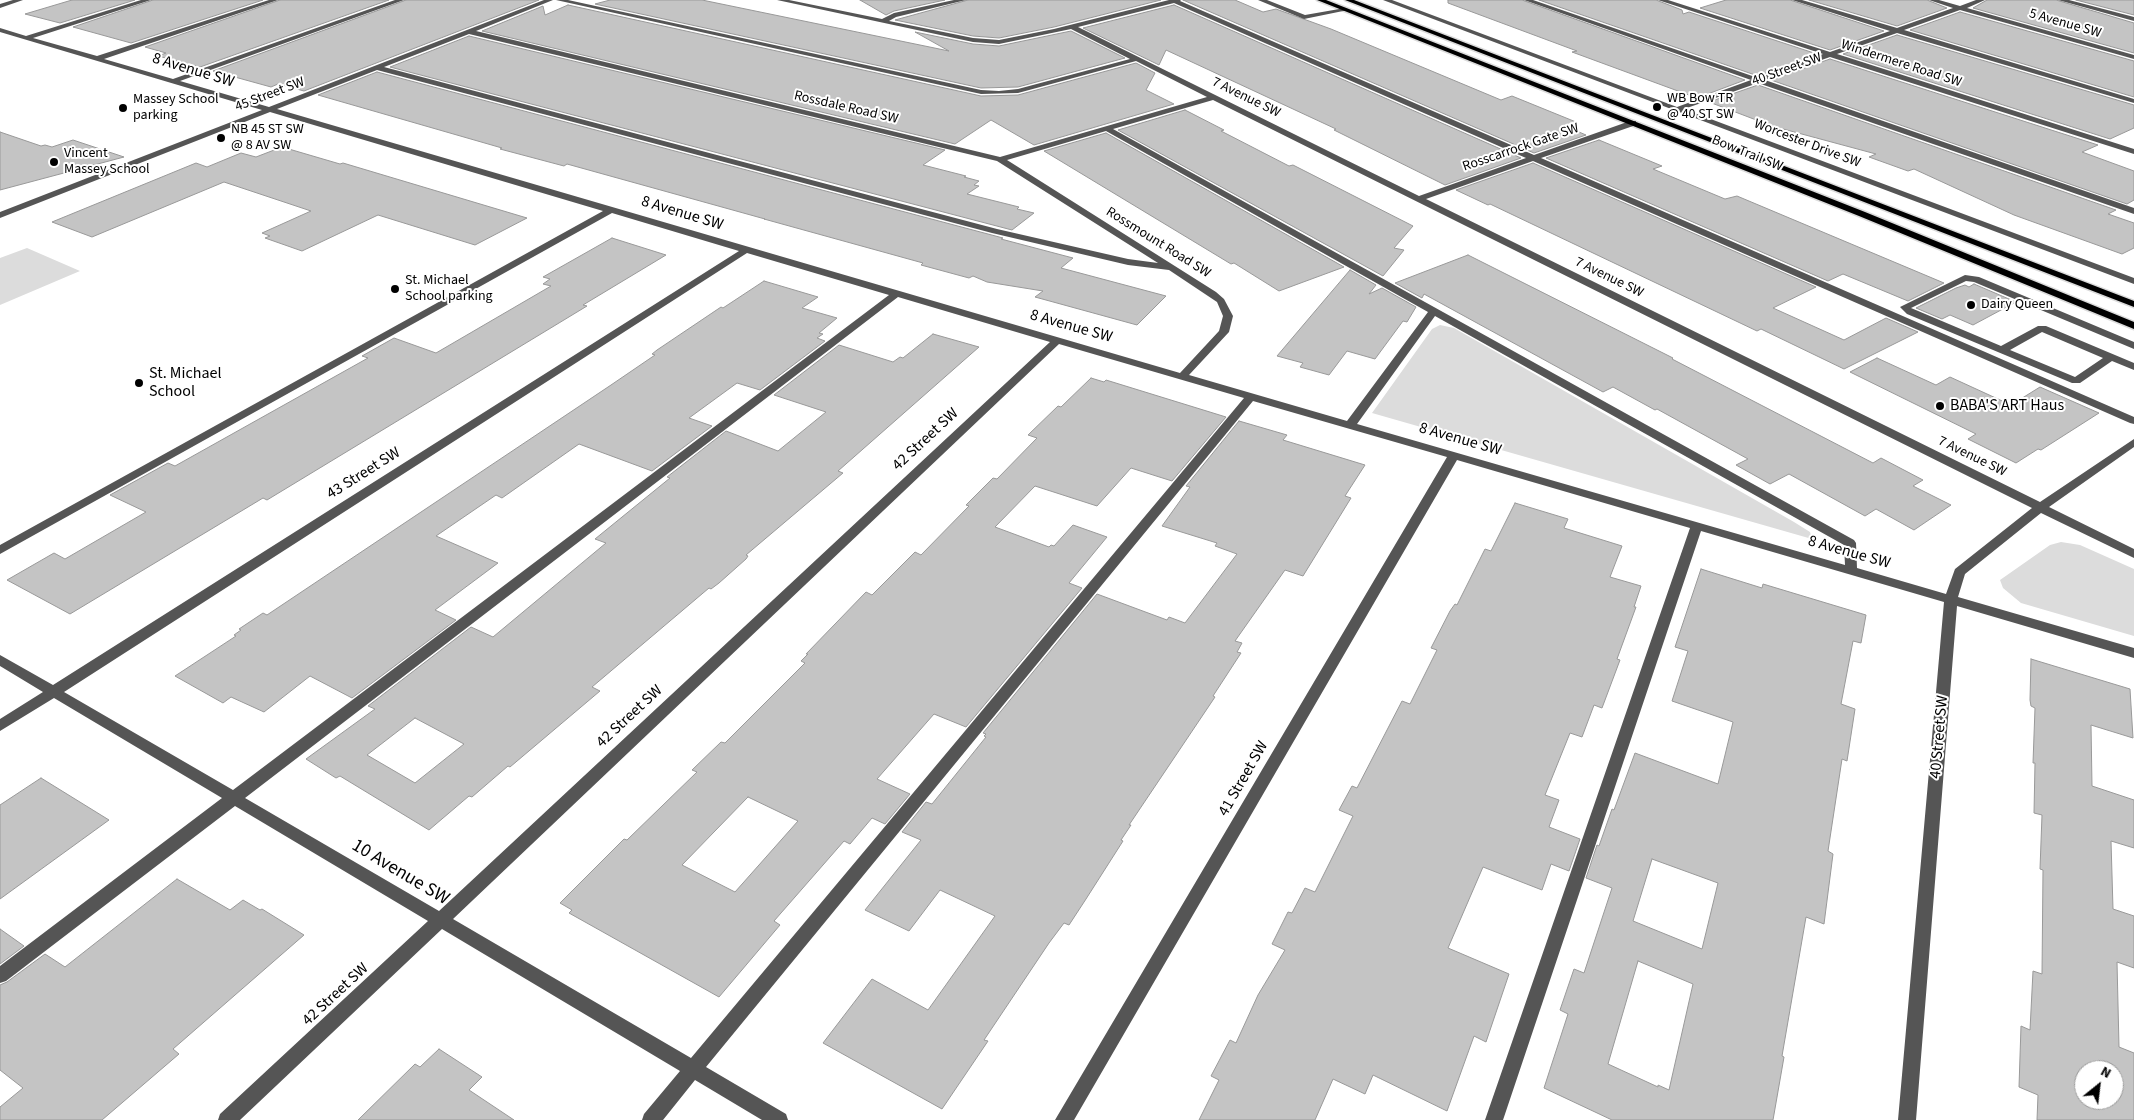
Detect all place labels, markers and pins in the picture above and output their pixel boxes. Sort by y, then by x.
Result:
place label: WB Bow TR @ 40 ST SW [1667,91,1734,124]
place label: Massey School parking [133,92,219,124]
marker: WB Bow TR @ 40 ST SW [1651,101,1663,113]
marker: Massey School parking [117,102,129,114]
place label: NB 45 ST SW @ 8 AV SW [231,122,304,154]
marker: NB 45 ST SW @ 8 AV SW [215,132,227,144]
place label: Vincent Massey School [64,146,150,178]
marker: Vincent Massey School [48,156,60,168]
place label: St. Michael School parking [405,273,493,306]
marker: St. Michael School parking [389,283,401,295]
place label: Dairy Queen [1981,297,2053,313]
marker: Dairy Queen [1965,299,1977,311]
place label: St. Michael School [149,364,222,402]
marker: St. Michael School [133,377,145,389]
place label: BABA'S ART Haus [1950,396,2064,416]
marker: BABA'S ART Haus [1934,400,1946,412]

